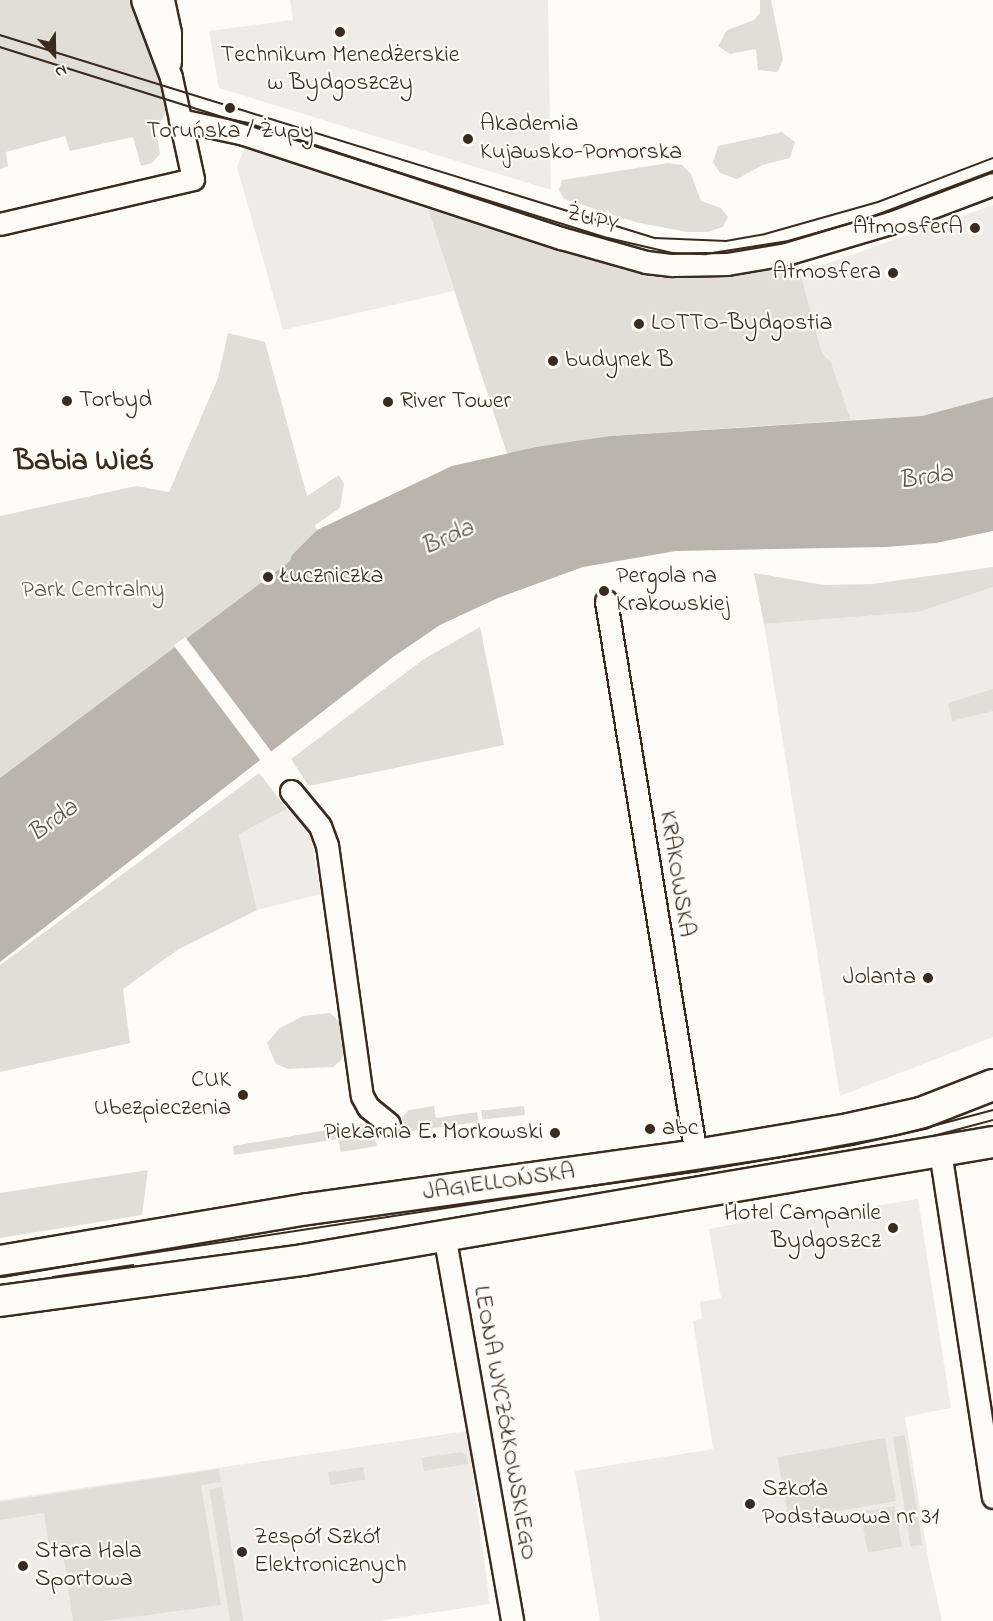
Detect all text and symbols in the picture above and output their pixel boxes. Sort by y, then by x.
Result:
north arrow [24,24,84,84]
marker: Technikum Menedżerskie w Bydgoszczy [333,25,347,39]
place label: Technikum Menedżerskie w Bydgoszczy [221,42,459,98]
text: N [51,58,70,84]
marker: Toruńska / Żupy [223,101,237,115]
place label: Akademia Kujawsko-Pomorska [480,111,682,167]
place label: Toruńska / Żupy [146,118,314,146]
marker: Akademia Kujawsko-Pomorska [461,132,475,146]
street label: ŻUPY [563,199,621,241]
place label: AtmosferA [853,214,963,242]
marker: AtmosferA [968,221,982,235]
place label: Atmosfera [773,259,881,287]
marker: Atmosfera [886,266,900,280]
place label: LOTTO-Bydgostia [651,310,832,338]
marker: LOTTO-Bydgostia [632,317,646,331]
place label: budynek B [565,347,673,375]
marker: budynek B [546,354,560,368]
place label: Torbyd [79,387,152,415]
place label: River Tower [400,388,511,416]
marker: Torbyd [60,394,74,408]
marker: River Tower [381,395,395,409]
district label: Babia Wieś [14,444,154,480]
water label: Brda [897,460,955,498]
water label: Brda [417,514,479,564]
place label: Łuczniczka [280,563,384,591]
place label: Pergola na Krakowskiej [616,563,729,619]
marker: Łuczniczka [261,570,275,584]
park label: Park Centralny [22,577,164,605]
marker: Pergola na Krakowskiej [597,584,611,598]
water label: Brda [23,793,85,851]
street label: KRAKOWSKA [652,809,700,939]
place label: Jolanta [843,964,916,992]
marker: Jolanta [921,971,935,985]
place label: CUK Ubezpieczenia [94,1067,231,1123]
marker: CUK Ubezpieczenia [236,1088,250,1102]
place label: abc [662,1115,698,1143]
place label: Piekarnia E. Morkowski [324,1119,543,1147]
marker: abc [643,1122,657,1136]
marker: Piekarnia E. Morkowski [548,1126,562,1140]
street label: JAGIELLOŃSKA [421,1158,577,1208]
place label: Hotel Campanile Bydgoszcz [724,1200,881,1256]
marker: Hotel Campanile Bydgoszcz [886,1221,900,1235]
street label: LEONA WYCZÓŁKOWSKIEGO [466,1284,542,1562]
place label: Szkoła Podstawowa nr 31 [762,1476,939,1532]
marker: Szkoła Podstawowa nr 31 [743,1497,757,1511]
place label: Zespół Szkół Elektronicznych [254,1524,407,1580]
place label: Stara Hala Sportowa [35,1538,142,1594]
marker: Zespół Szkół Elektronicznych [235,1545,249,1559]
marker: Stara Hala Sportowa [16,1559,30,1573]

